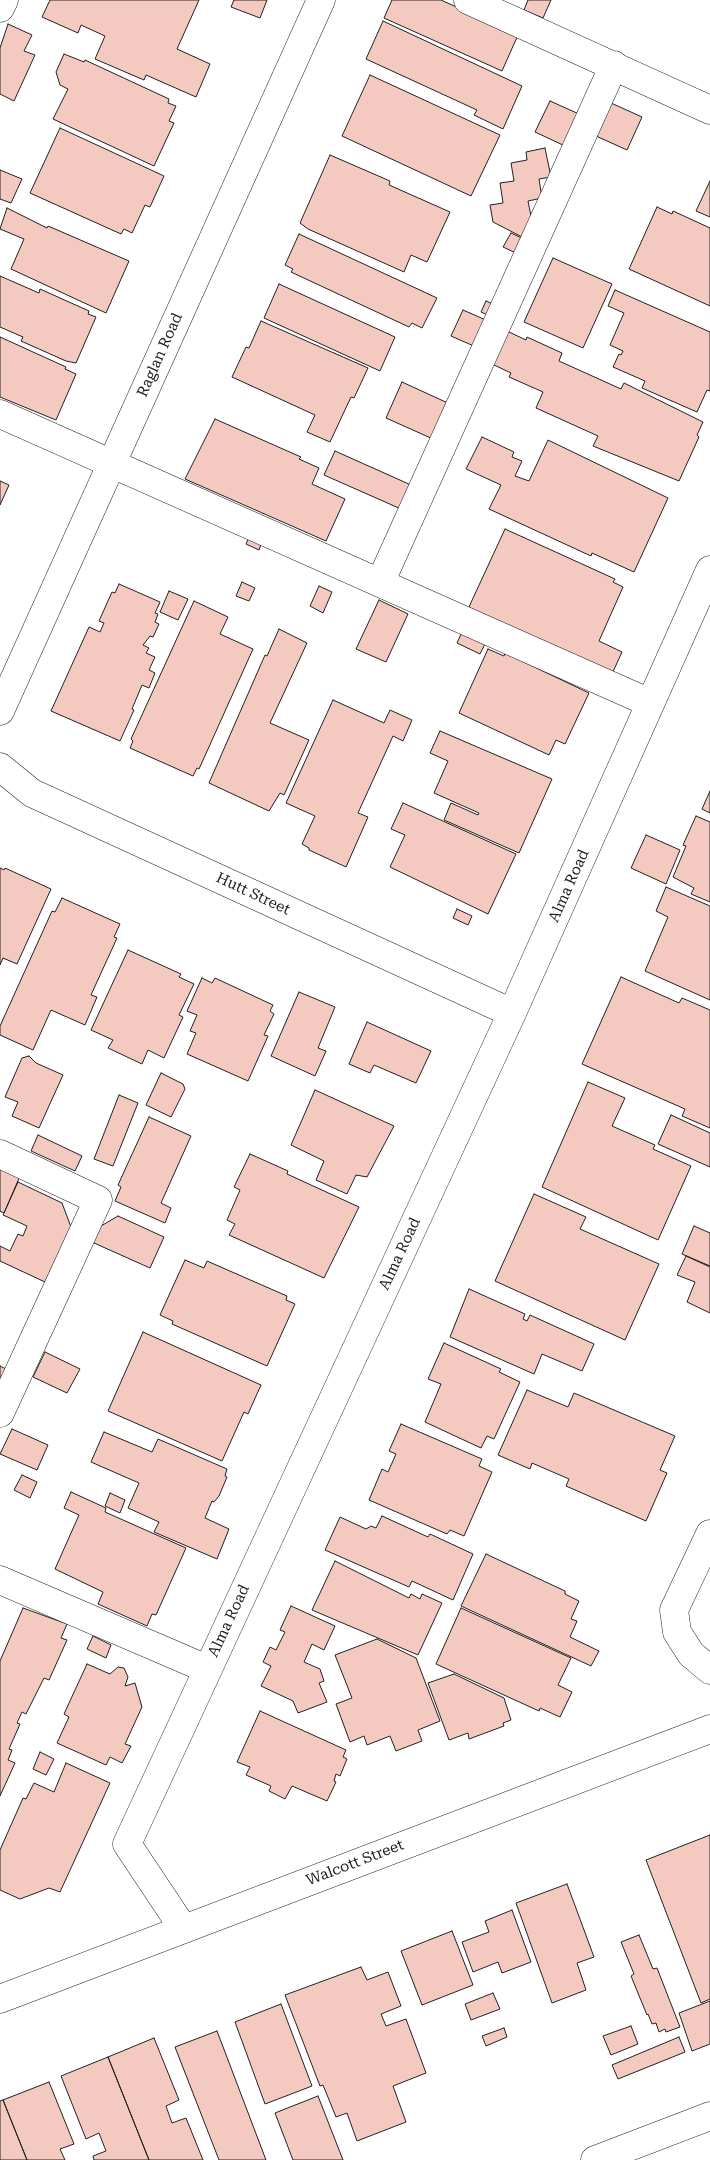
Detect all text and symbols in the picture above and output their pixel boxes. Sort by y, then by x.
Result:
street label: Raglan Road [133,310,187,400]
street label: Alma Road [545,847,593,925]
street label: Hutt Street [213,869,293,919]
street label: Alma Road [375,1215,425,1293]
street label: Alma Road [204,1582,254,1660]
street label: Walcott Street [304,1836,406,1890]

